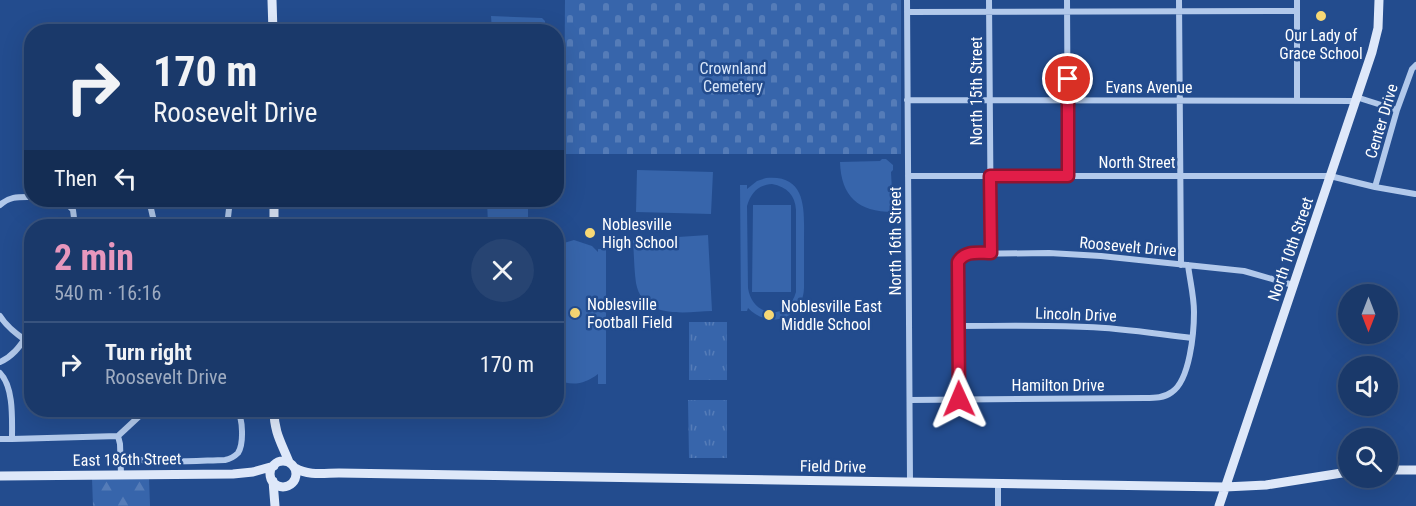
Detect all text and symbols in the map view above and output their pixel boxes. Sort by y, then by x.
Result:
marker: Our Lady of Grace School [1314,9,1328,23]
place label: Our Lady of Grace School [1279,26,1363,63]
street label: North 15th Street [967,36,986,145]
text: 170 m [153,47,258,96]
icon: right [54,48,132,126]
pin [1042,53,1093,104]
park label: Crownland Cemetery [700,59,767,96]
icon: arrive [1051,62,1084,95]
street label: Evans Avenue [1106,78,1192,97]
street label: Center Drive [1361,82,1402,161]
text: Roosevelt Drive [153,97,318,129]
street label: North Street [1099,153,1176,172]
icon: left [109,162,142,195]
text: Then [54,166,97,191]
street label: North 16th Street [886,186,905,295]
street label: North 10th Street [1264,194,1317,304]
place label: Noblesville High School [602,215,678,252]
marker: Noblesville High School [583,226,597,240]
street label: Roosevelt Drive [1079,233,1177,260]
text: 2 min [54,237,134,279]
button: close [471,239,534,302]
text: 540 m · 16:16 [54,281,161,305]
north arrow [1338,284,1398,344]
map controls [1338,284,1398,488]
place label: Noblesville Football Field [587,295,672,332]
place label: Noblesville East Middle School [781,297,882,334]
street label: Lincoln Drive [1035,304,1117,325]
marker: Noblesville Football Field [568,306,582,320]
marker: Noblesville East Middle School [762,308,776,322]
text: Turn right [105,340,192,365]
icon: right [54,348,87,381]
text: 170 m [480,352,534,377]
button: sound [1338,356,1398,416]
text: Roosevelt Drive [105,365,227,389]
position arrow [927,367,991,431]
street label: Hamilton Drive [1012,376,1104,395]
button: search [1338,428,1398,488]
street label: East 186th Street [73,449,182,470]
street label: Field Drive [800,456,866,477]

